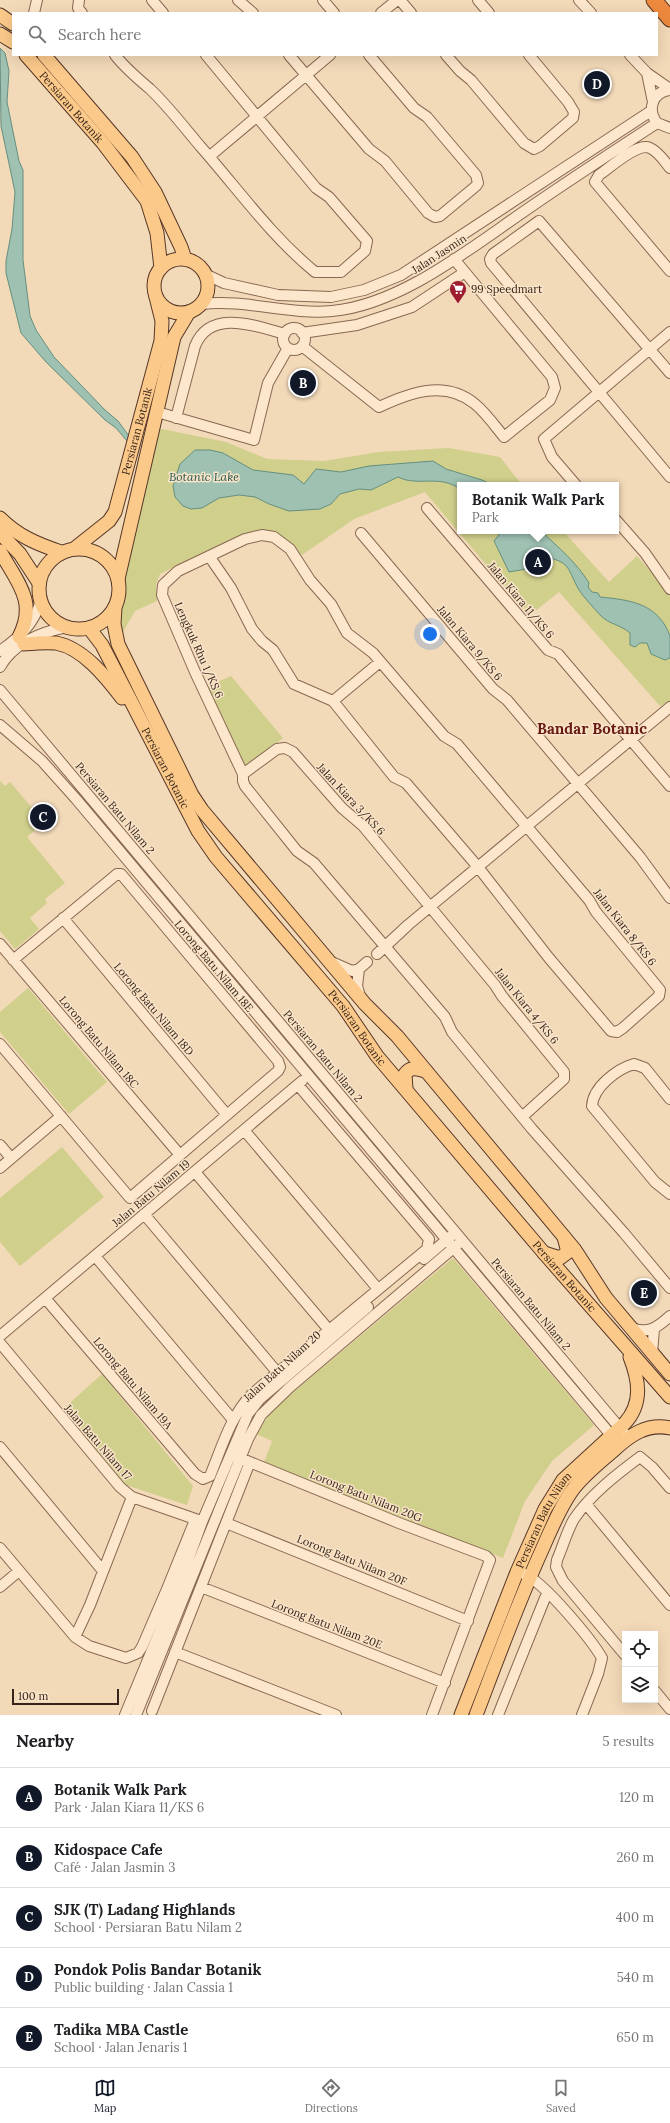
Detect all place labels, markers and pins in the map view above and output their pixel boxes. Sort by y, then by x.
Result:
pin: D [584,69,610,99]
supermarket icon: 99 Speedmart [448,279,468,304]
place label: 99 Speedmart [471,282,543,296]
pin: B [290,368,316,398]
pin: A [525,547,551,577]
pin: C [30,802,56,832]
pin: E [631,1278,657,1308]

